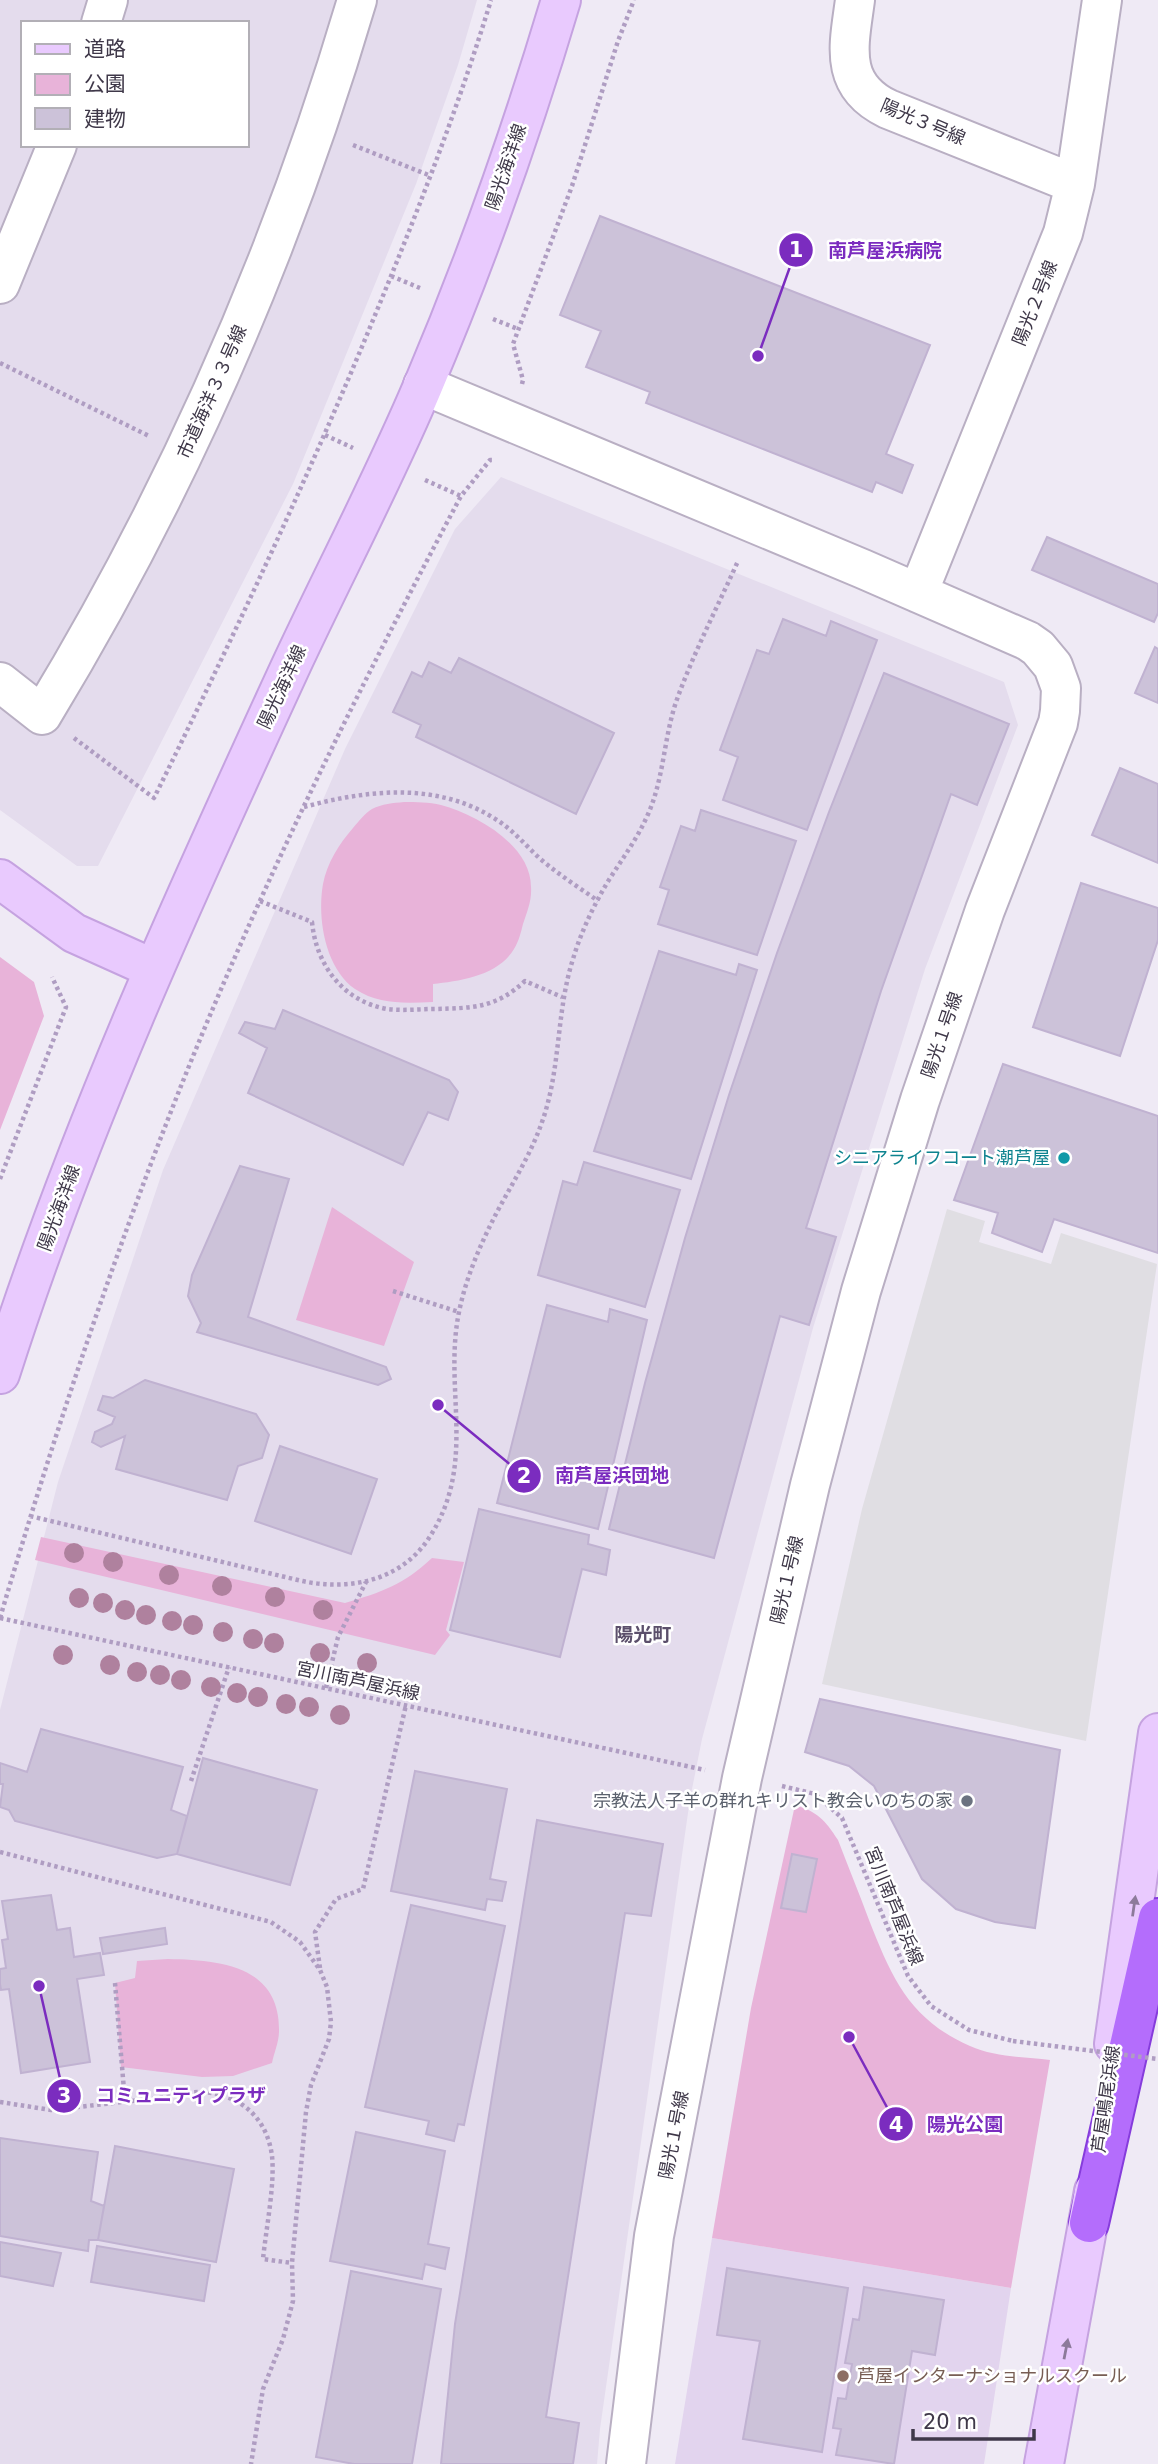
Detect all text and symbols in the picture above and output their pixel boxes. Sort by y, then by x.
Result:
legend [21,21,248,147]
text: 道路 [84,37,126,61]
text: 公園 [84,72,126,96]
street label: 陽光３号線 [878,94,969,149]
text: 建物 [84,107,126,131]
street label: 陽光海洋線 [481,121,530,213]
callout: 南芦屋浜病院 [779,230,956,270]
text: 1 [789,238,803,262]
text: 南芦屋浜病院 [828,239,942,261]
street label: 陽光２号線 [1008,257,1061,348]
street label: 市道海洋３３号線 [173,322,250,462]
street label: 陽光海洋線 [253,642,310,732]
street label: 陽光１号線 [917,989,966,1081]
place label: シニアライフコート潮芦屋 [834,1147,1050,1168]
marker: シニアライフコート潮芦屋 [1056,1150,1072,1166]
street label: 陽光海洋線 [33,1162,84,1254]
callout: 南芦屋浜団地 [506,1456,683,1496]
text: 2 [517,1464,531,1488]
text: 南芦屋浜団地 [555,1464,669,1486]
street label: 陽光１号線 [766,1534,807,1626]
district label: 陽光町 [614,1623,672,1645]
street label: 宮川南芦屋浜線 [294,1657,422,1704]
place label: 宗教法人子羊の群れキリスト教会いのちの家 [593,1790,953,1811]
marker: 宗教法人子羊の群れキリスト教会いのちの家 [959,1793,975,1809]
street label: 宮川南芦屋浜線 [861,1843,928,1968]
one-way arrow [1128,1895,1139,1917]
street label: 芦屋鳴尾浜線 [1088,2044,1123,2154]
callout: コミュニティプラザ [46,2076,280,2116]
text: 3 [57,2084,71,2108]
text: コミュニティプラザ [96,2084,266,2106]
street label: 陽光１号線 [655,2089,692,2181]
callout: 陽光公園 [878,2104,1017,2144]
text: 4 [889,2113,903,2137]
text: 陽光公園 [927,2113,1003,2135]
one-way arrow [1060,2338,1071,2360]
place label: 芦屋インターナショナルスクール [857,2365,1127,2386]
marker: 芦屋インターナショナルスクール [835,2368,851,2384]
scale bar [913,2398,1034,2442]
text: 20 m [923,2410,977,2434]

